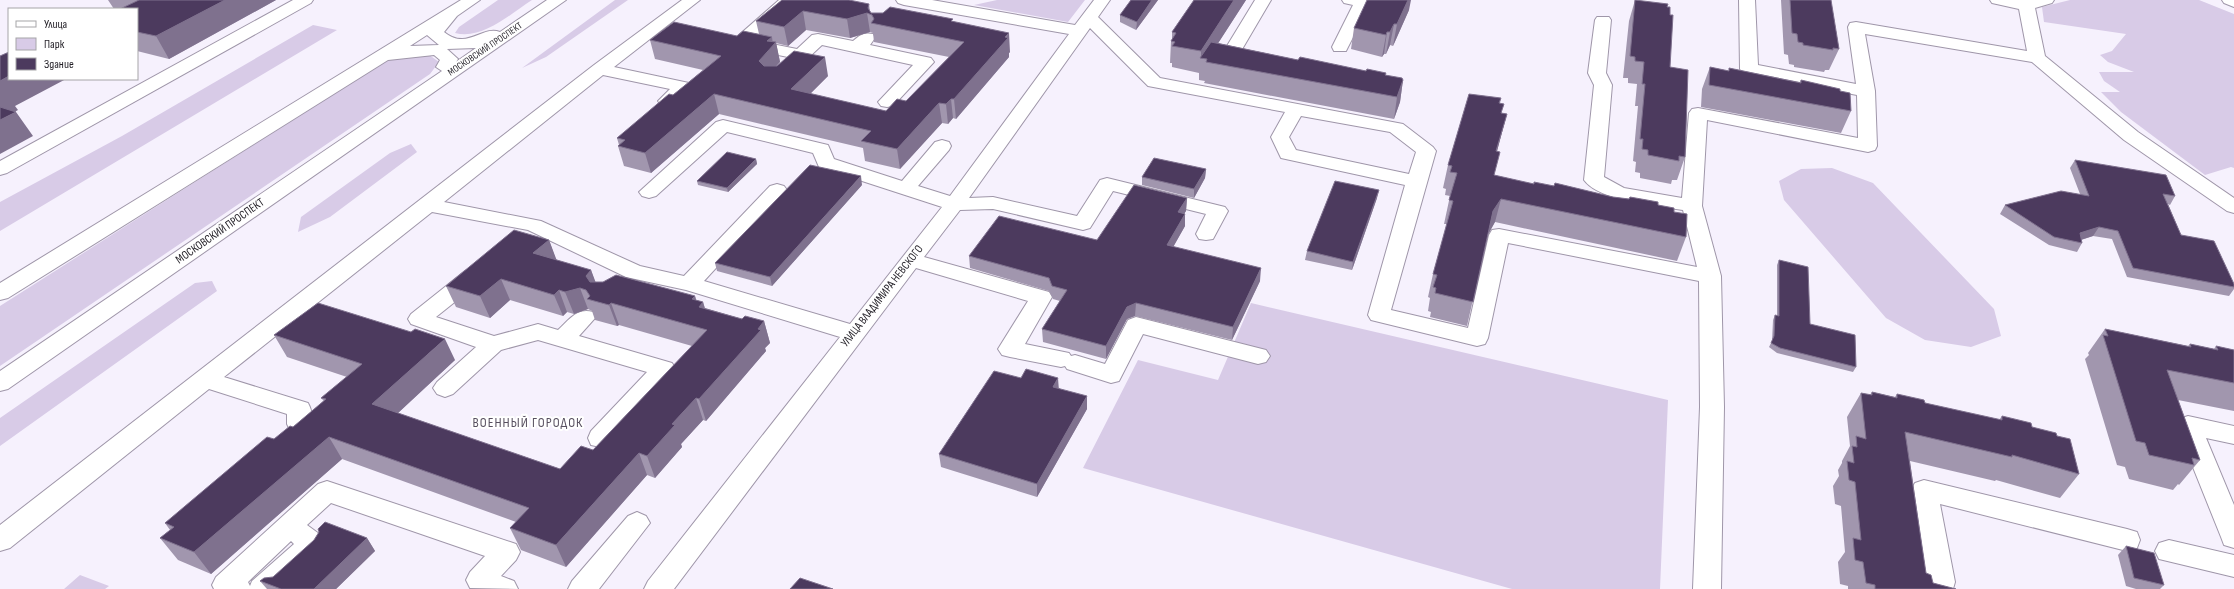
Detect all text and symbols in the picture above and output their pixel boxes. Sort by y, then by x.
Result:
legend [8,8,138,80]
text: Улица [44,17,68,32]
street label: МОСКОВСКИЙ ПРОСПЕКТ [445,20,525,78]
text: Парк [44,37,65,52]
text: Здание [44,57,74,72]
street label: МОСКОВСКИЙ ПРОСПЕКТ [173,195,267,267]
street label: УЛИЦА ВЛАДИМИРА НЕВСКОГО [838,242,926,350]
district label: ВОЕННЫЙ ГОРОДОК [473,414,583,431]

